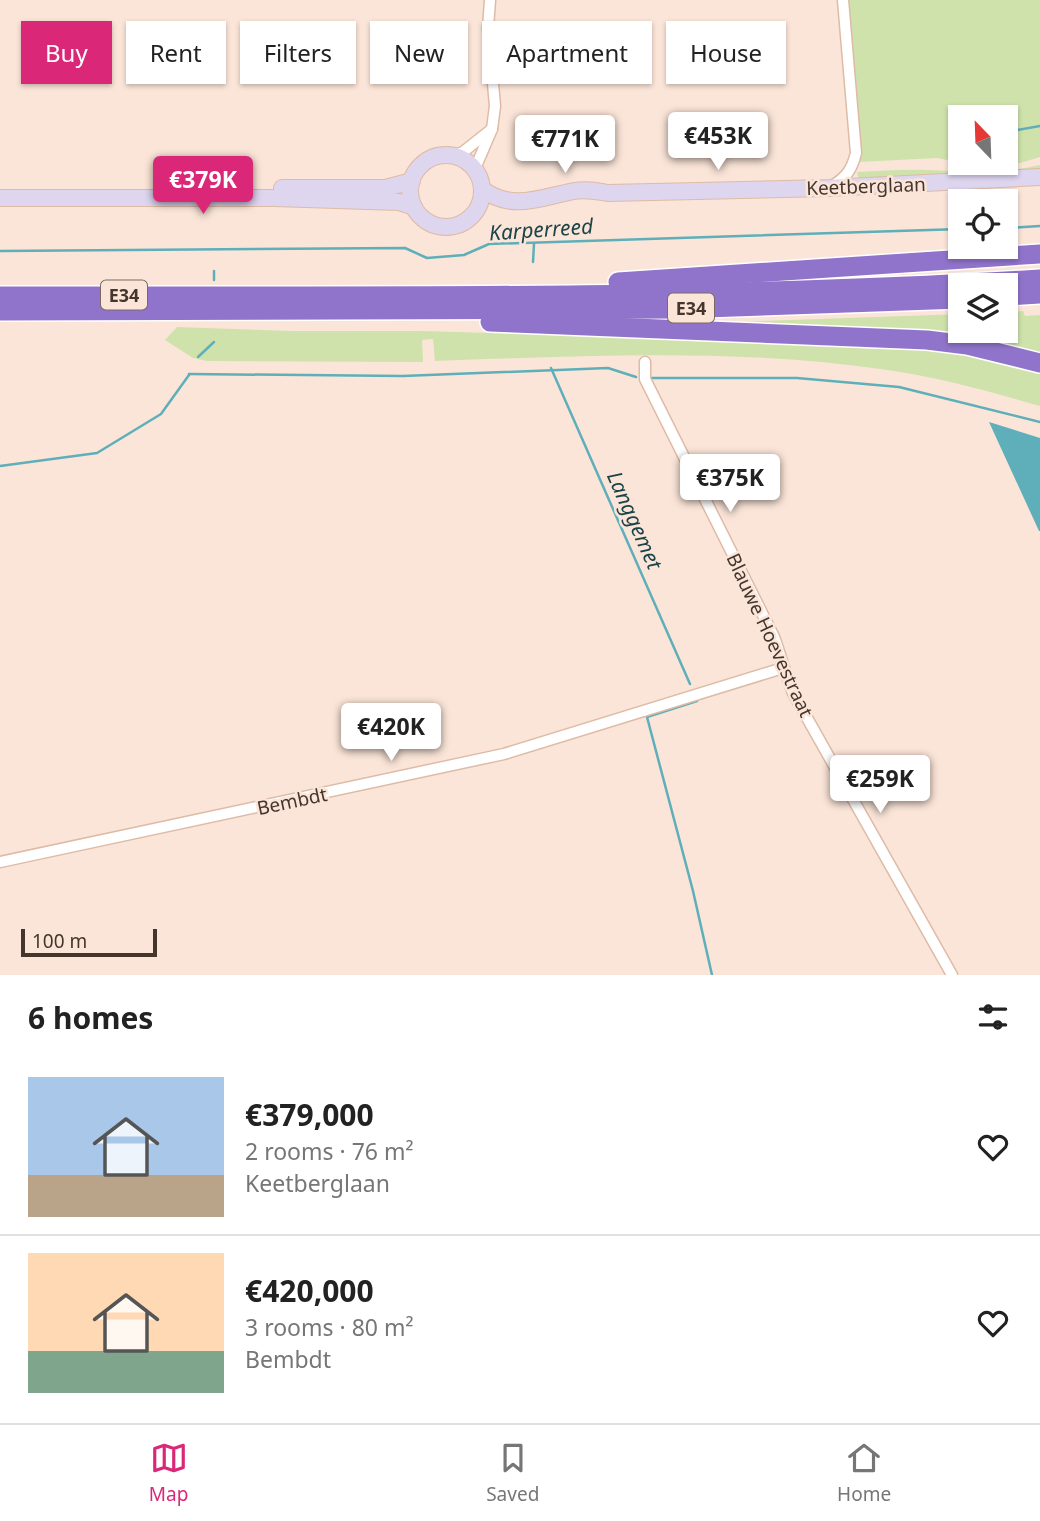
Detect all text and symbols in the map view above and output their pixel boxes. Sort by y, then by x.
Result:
chip: Buy [21,21,112,84]
chip: Rent [126,21,226,84]
chip: Filters [240,21,356,84]
chip: New [370,21,468,84]
chip: Apartment [482,21,652,84]
chip: House [666,21,786,84]
north arrow [948,105,1018,175]
map controls [948,105,1018,343]
pin: €453K [669,113,767,172]
pin: €771K [516,116,614,175]
text: €453K [684,119,752,151]
text: €771K [531,122,599,154]
pin: €379K [154,156,252,216]
text: €379K [169,163,237,195]
street label: Keetberglaan [806,171,926,201]
button: locate [948,189,1018,259]
water label: Karperreed [488,211,595,247]
button: layers [948,273,1018,343]
road number: E34 [101,281,147,310]
road number: E34 [668,294,714,322]
pin: €375K [681,454,779,514]
text: €375K [696,461,764,493]
water label: Langgemet [601,466,670,574]
street label: Blauwe Hoevestraat [721,549,819,721]
pin: €420K [342,704,440,763]
text: €420K [357,710,425,742]
pin: €259K [831,756,929,815]
text: €259K [846,762,914,794]
street label: Bembdt [255,781,330,821]
scale bar [21,926,158,958]
text: 100 m [32,928,87,954]
text: 6 homes [28,997,153,1038]
icon: filters [974,998,1012,1036]
text: €379,000 [245,1094,374,1135]
icon: home [84,1105,168,1189]
icon: heart [974,1128,1012,1166]
text: 2 rooms · 76 m² [245,1135,414,1167]
text: Keetberglaan [245,1167,390,1199]
text: €420,000 [245,1270,374,1311]
icon: home [84,1281,168,1365]
icon: heart [974,1304,1012,1342]
text: 3 rooms · 80 m² [245,1311,414,1343]
text: Bembdt [245,1343,331,1375]
tab: Map [149,1439,188,1507]
tab: Saved [486,1439,539,1507]
tab: Home [837,1439,891,1507]

